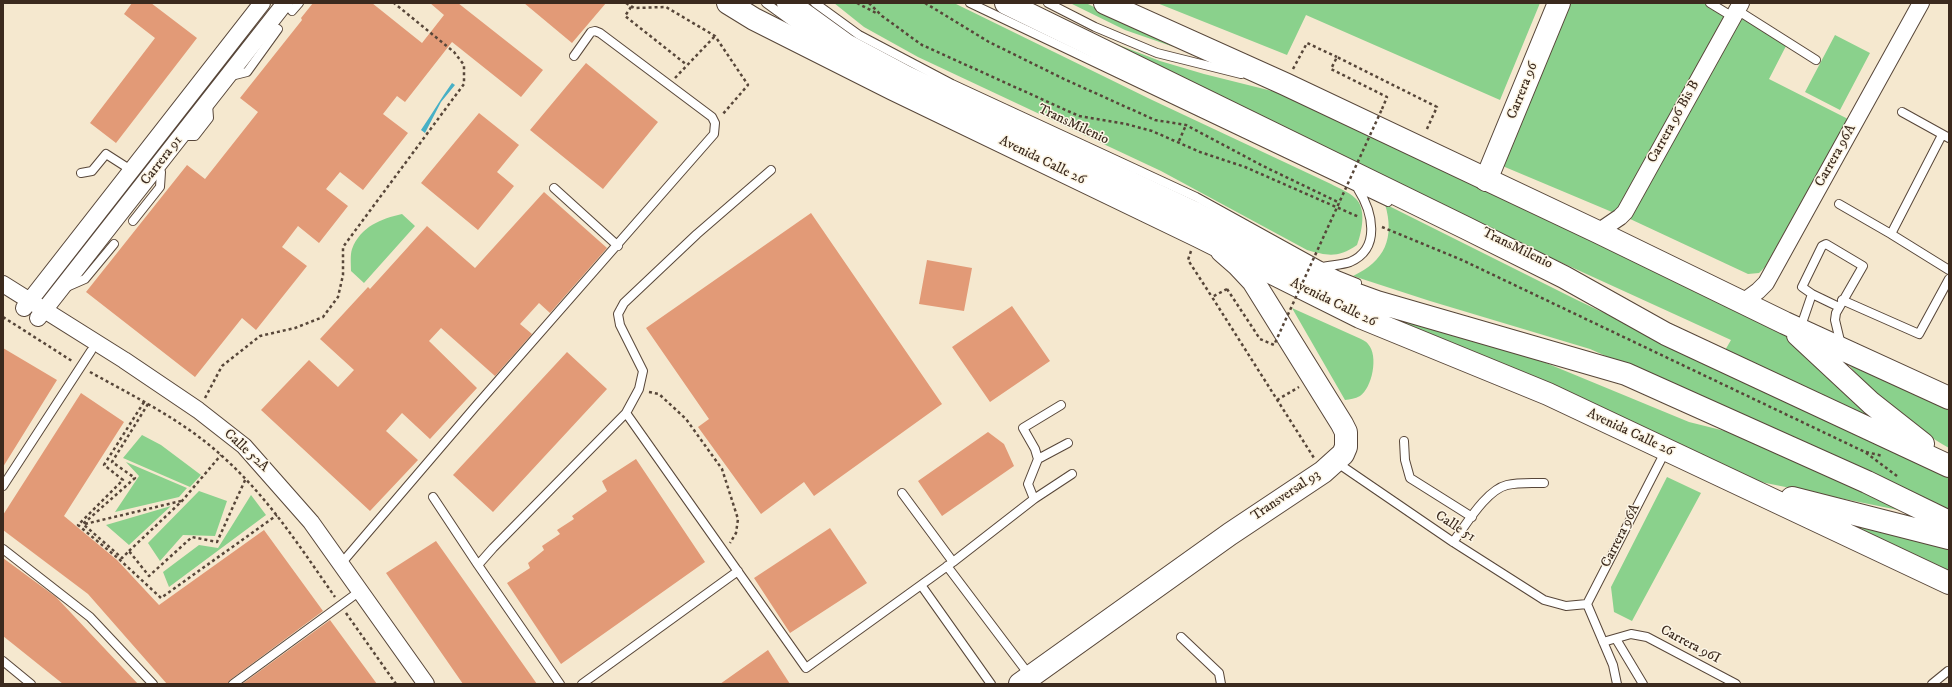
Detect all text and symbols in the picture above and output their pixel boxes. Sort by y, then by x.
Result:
street label: Carrera 96 [1504,60,1542,122]
street label: Carrera 96 Bis B [1644,78,1704,166]
street label: TransMilenio [1035,101,1111,149]
street label: Carrera 96A [1812,122,1860,190]
street label: Carrera 91 [138,133,186,189]
street label: Avenida Calle 26 [996,133,1088,189]
street label: TransMilenio [1479,225,1555,273]
street label: Avenida Calle 26 [1287,275,1379,331]
street label: Avenida Calle 26 [1584,406,1676,460]
street label: Calle 52A [220,426,272,476]
street label: Transversal 93 [1248,467,1324,525]
street label: Carrera 96A [1598,502,1644,570]
street label: Calle 51 [1432,508,1478,546]
street label: Carrera 96I [1657,622,1723,668]

